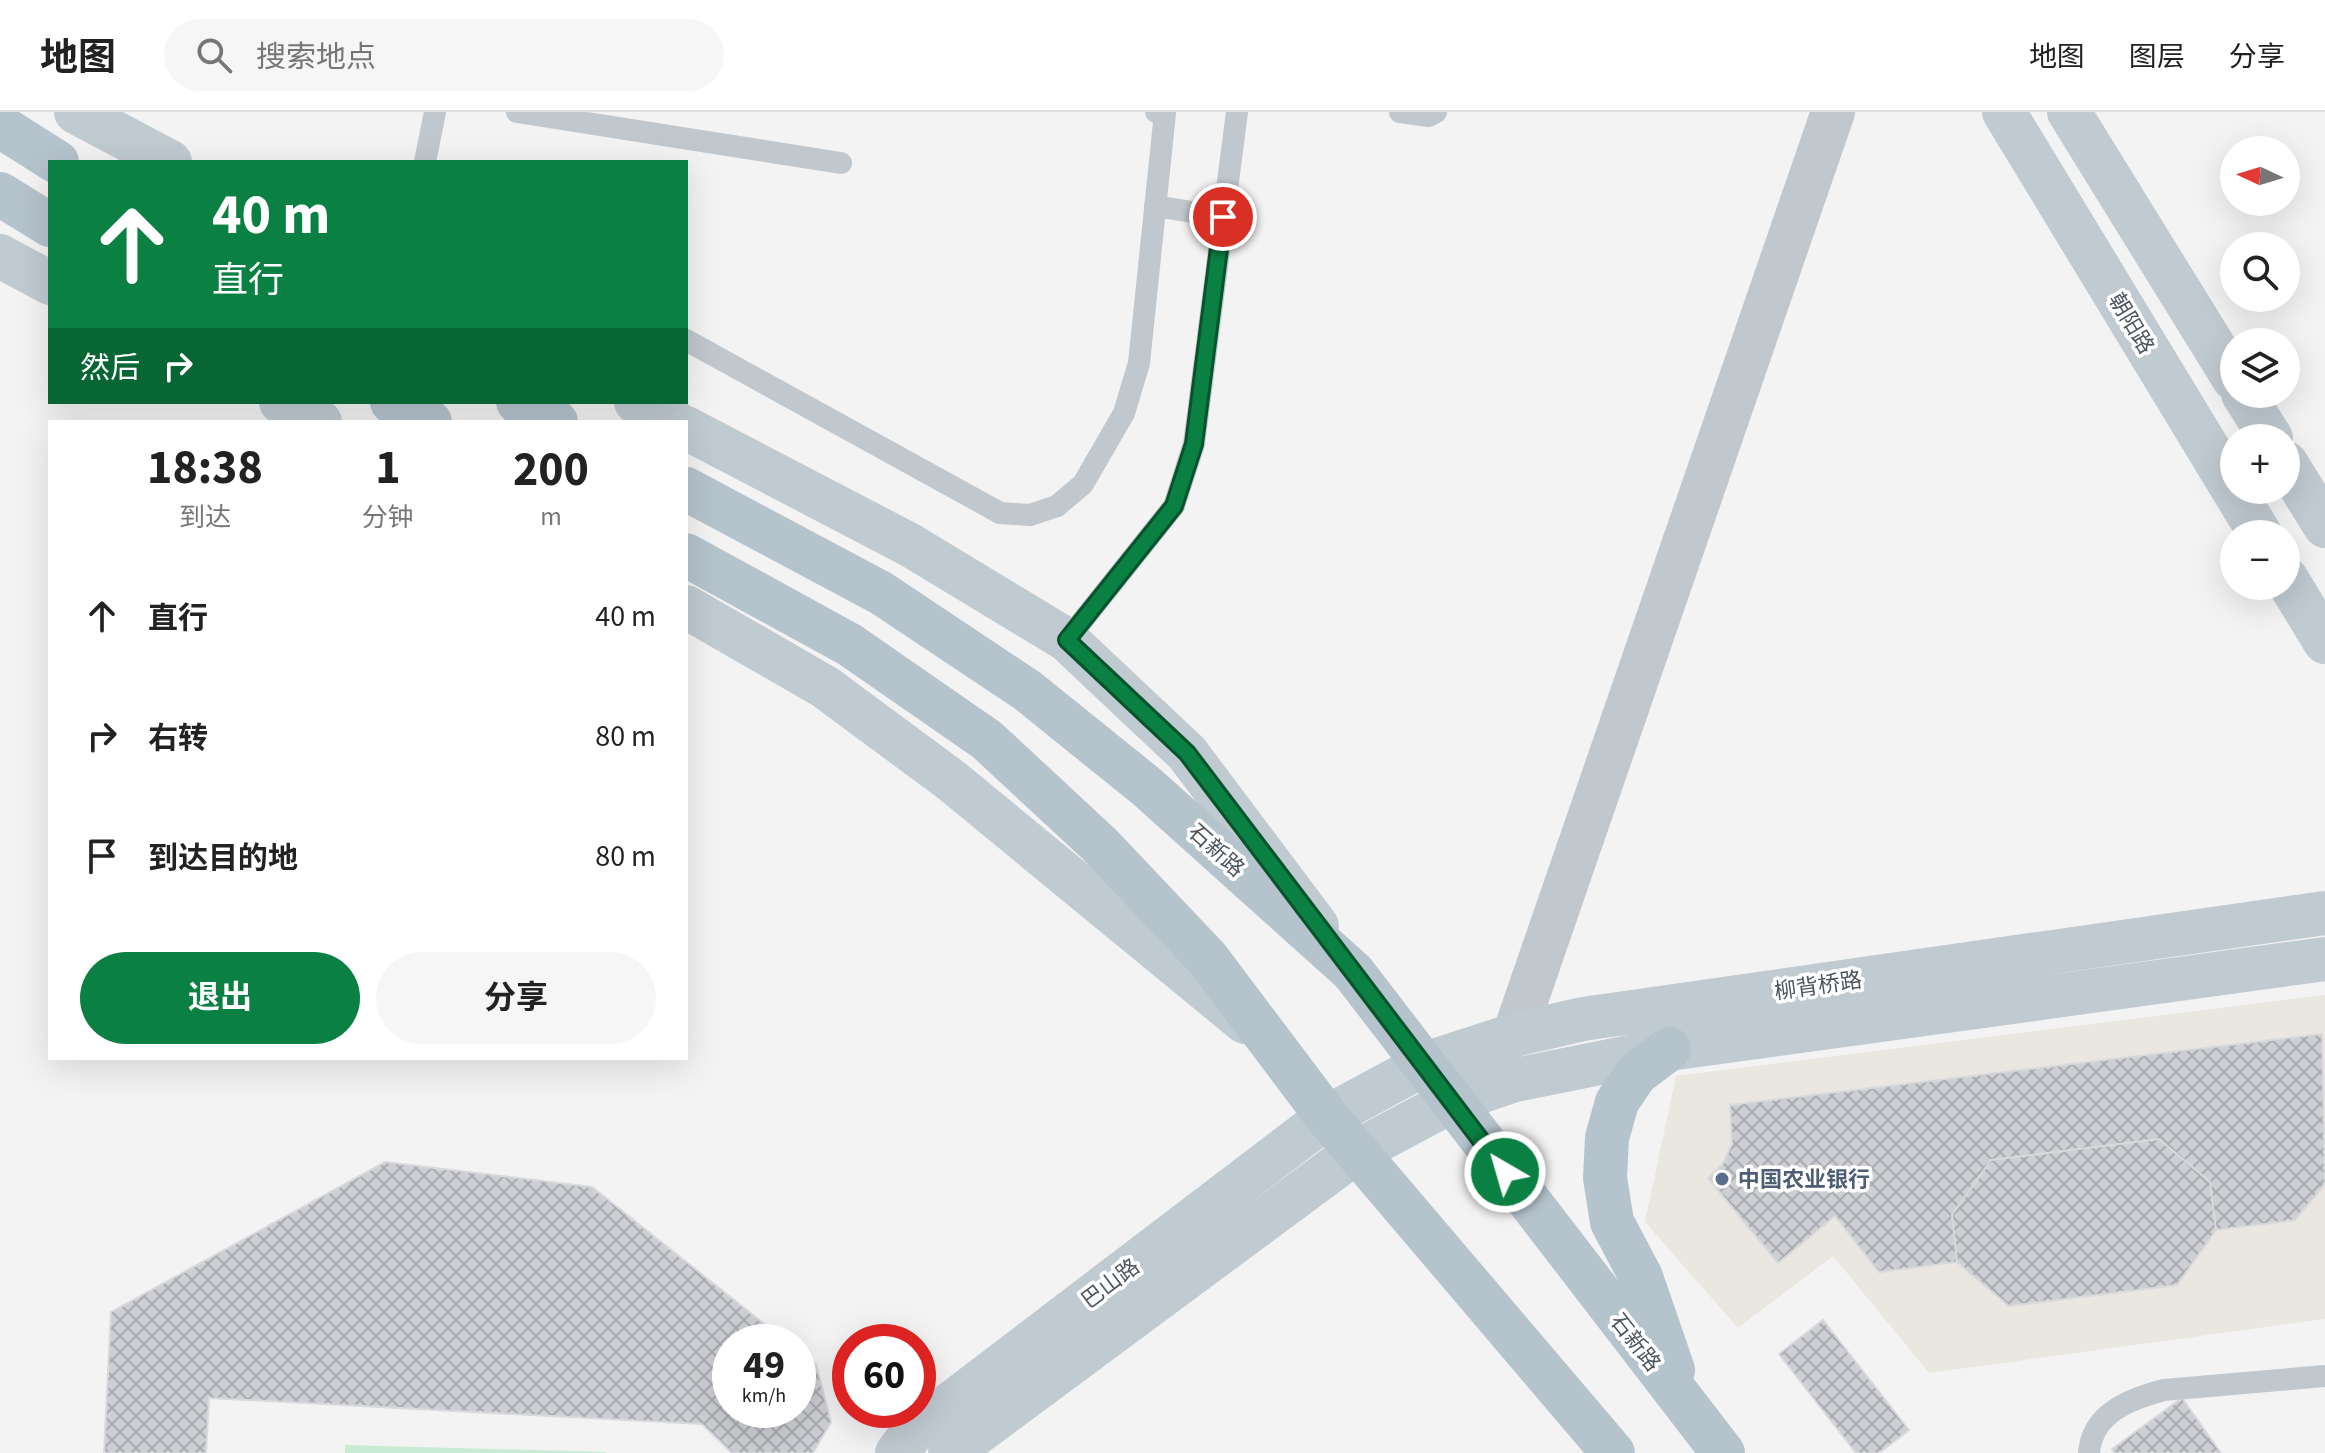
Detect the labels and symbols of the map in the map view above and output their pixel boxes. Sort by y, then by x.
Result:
north arrow [2220,136,2300,216]
pin [1189,183,1257,251]
street label: 朝阳路 [2100,287,2162,360]
street label: 石新路 [1181,817,1252,885]
street label: 柳背桥路 [1772,964,1864,1008]
position arrow [1463,1130,1547,1214]
place label: 中国农业银行 [1738,1164,1870,1196]
marker: 中国农业银行 [1713,1170,1731,1188]
street label: 巴山路 [1075,1251,1147,1316]
street label: 石新路 [1602,1307,1668,1378]
speed limit sign: 60 [832,1324,936,1428]

